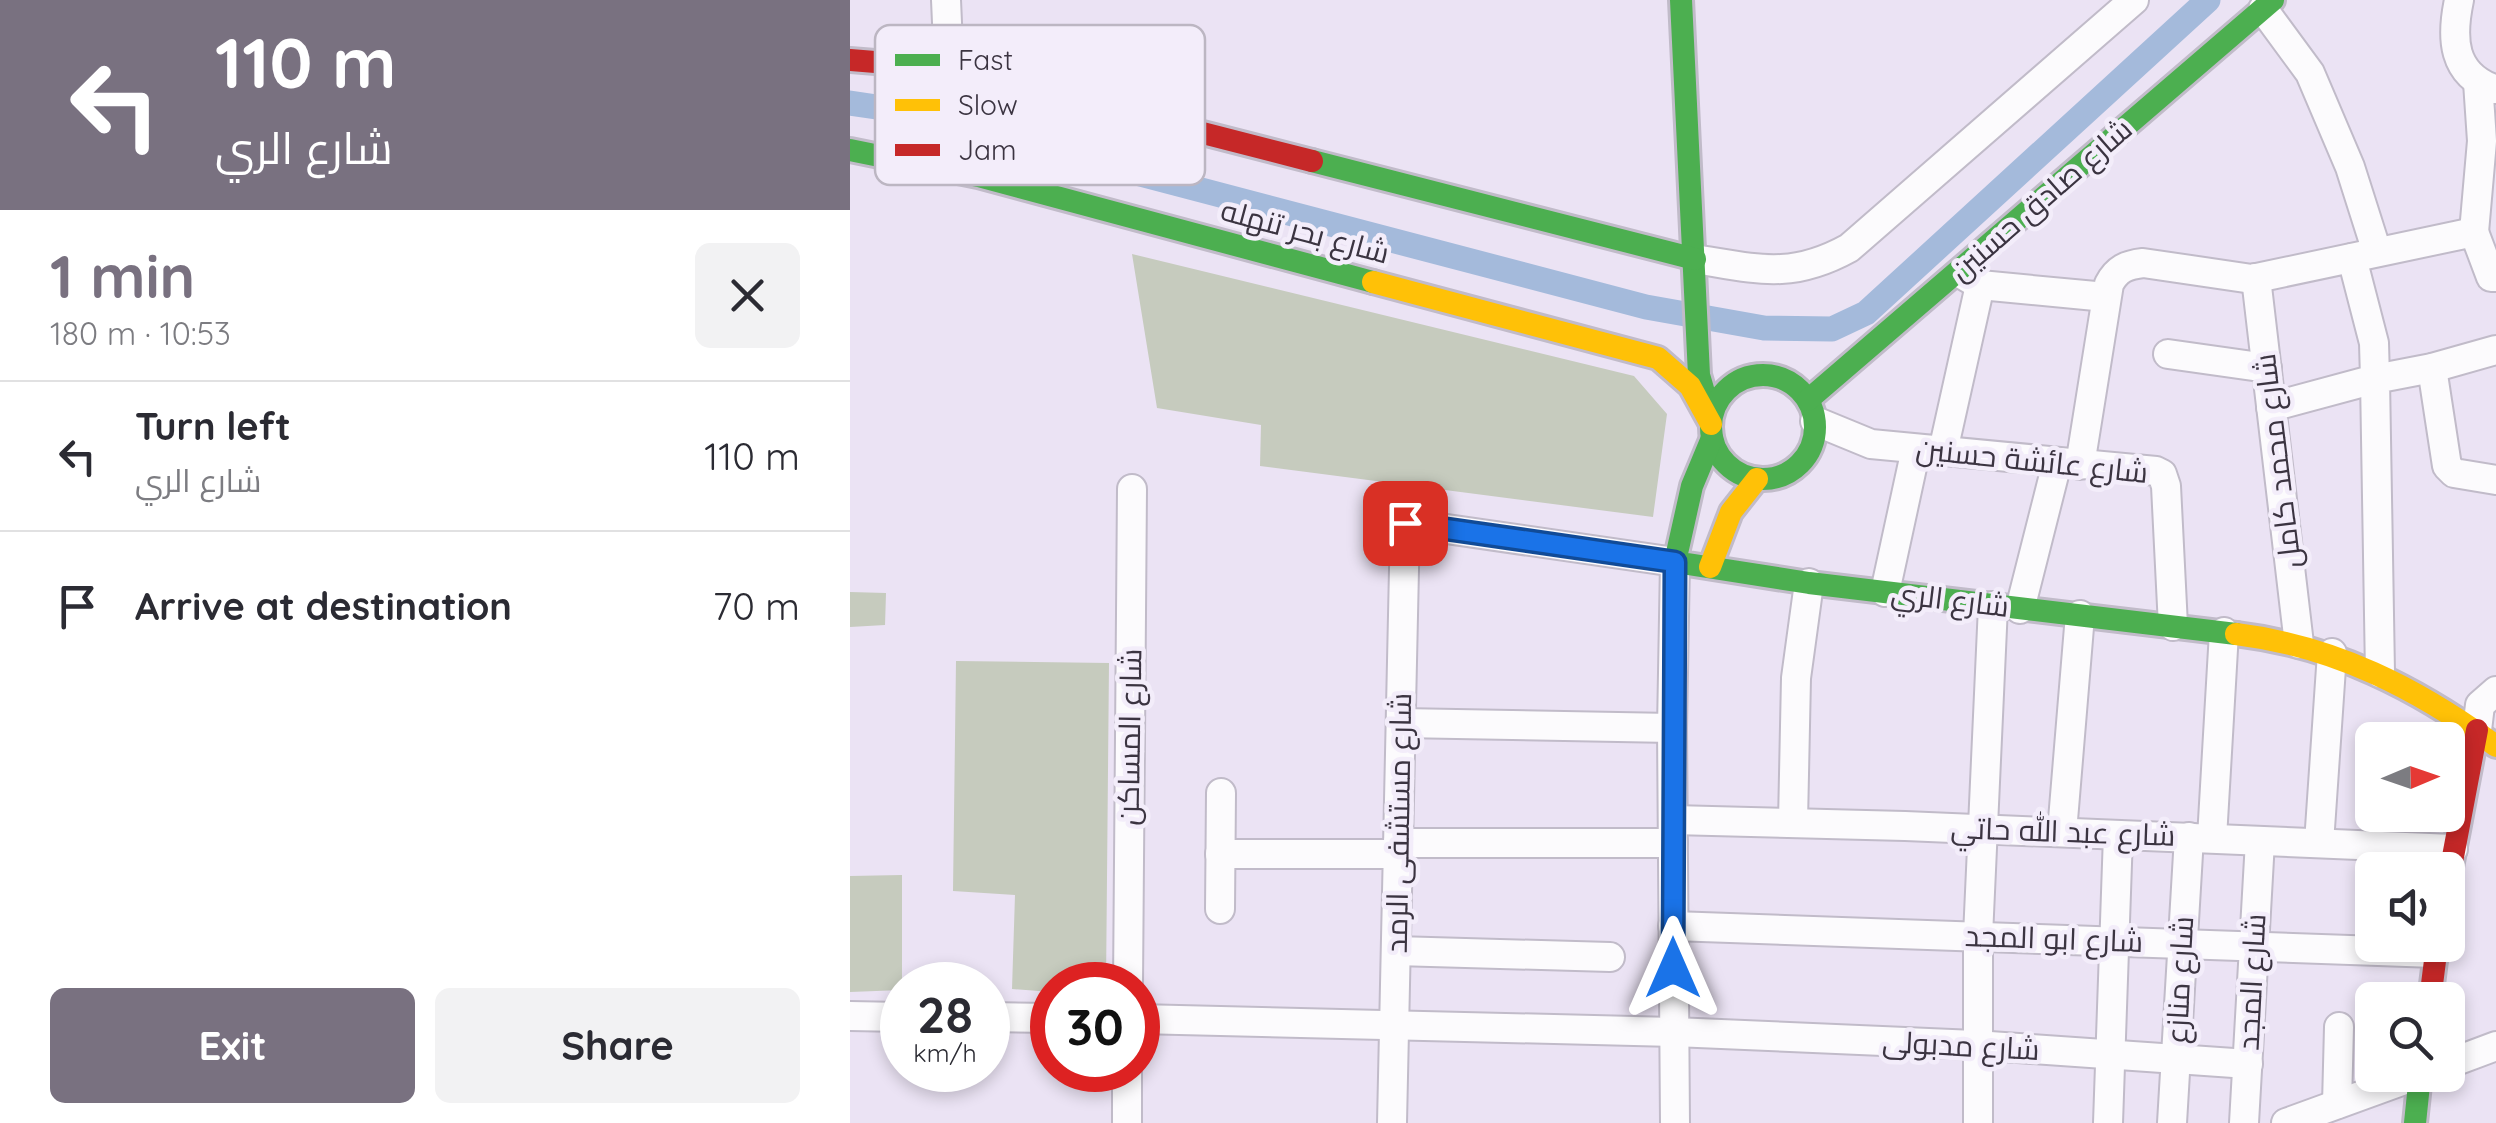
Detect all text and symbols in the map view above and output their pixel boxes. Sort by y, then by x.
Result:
text: 110 m [215,18,397,106]
legend [875,25,1205,185]
icon: left [50,40,180,170]
text: Fast [958,42,1013,77]
text: Slow [958,87,1018,122]
street label: شارع صادق حسنين [1941,110,2141,290]
text: شارع الري [215,119,393,175]
text: Jam [958,132,1017,167]
street label: شارع بحر تنهله [1216,190,1394,274]
text: 1 min [50,238,195,313]
button: close [695,243,800,348]
text: 180 m · 10:53 [50,313,231,353]
street label: شارع محمد كامل [2245,351,2311,571]
text: Turn left [135,402,291,450]
icon: left [50,429,105,484]
street label: شارع عائشة حسنين [1914,429,2150,493]
text: 110 m [704,432,800,480]
text: شارع الري [135,460,261,500]
pin [1363,481,1448,566]
icon: arrive [1378,496,1433,551]
street label: شارع الري [1888,573,2011,630]
icon: arrive [50,579,105,634]
text: Arrive at destination [135,582,512,630]
text: 70 m [713,582,800,630]
street label: شارع المساكن [1108,648,1152,826]
street label: شارع مستشفى الرمد [1377,692,1421,954]
north arrow [2355,722,2465,832]
map controls [2355,722,2465,1092]
street label: شارع عبد الله حاتي [1950,808,2176,859]
button: sound [2355,852,2465,962]
street label: شارع المجد [2228,913,2276,1051]
street label: شارع منازع [2157,915,2203,1045]
position arrow [1621,916,1725,1020]
street label: شارع ابو المجد [1964,916,2144,962]
speed limit sign: 30 [1030,962,1160,1092]
button: search [2355,982,2465,1092]
text: 28 [917,983,973,1046]
button: Exit [50,988,415,1103]
button: Share [435,988,800,1103]
street label: شارع مدبولى [1881,1022,2041,1070]
text: km/h [913,1037,977,1068]

